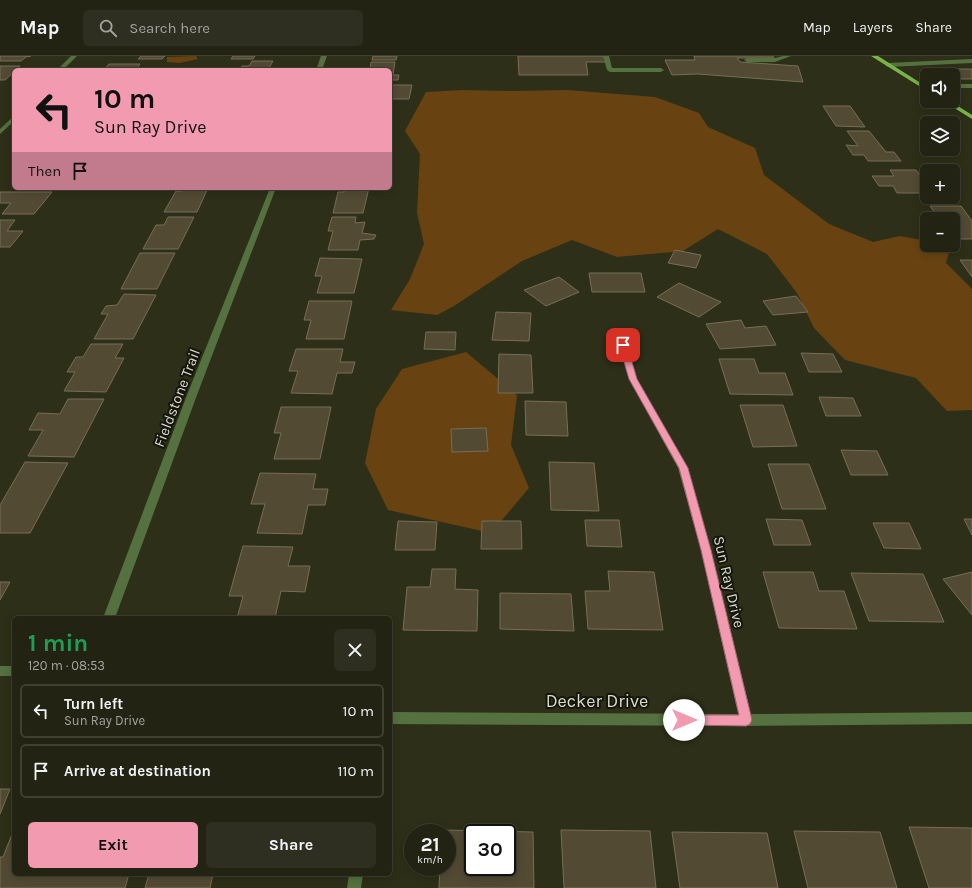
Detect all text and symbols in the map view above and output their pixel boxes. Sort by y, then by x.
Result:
search box [83,10,363,46]
text: Map [20,17,59,39]
icon: search [97,17,119,39]
text: Search here [129,19,210,37]
text: Map [803,19,831,36]
text: Layers [853,19,893,36]
text: Share [915,19,952,36]
map controls [920,68,960,252]
button: sound [920,68,960,108]
text: 10 m [94,82,155,115]
icon: left [28,84,80,136]
text: Sun Ray Drive [94,116,207,138]
button: layers [920,116,960,156]
icon: arrive [69,160,91,182]
text: Then [28,162,61,180]
button: + [920,164,960,204]
button: − [920,212,960,252]
pin [606,328,640,362]
icon: arrive [612,334,634,356]
street label: Fieldstone Trail [150,346,204,450]
street label: Sun Ray Drive [710,534,748,630]
text: 1 min [28,629,88,657]
button: close [334,629,376,671]
text: 120 m · 08:53 [28,658,105,673]
street label: Decker Drive [546,690,648,712]
text: Turn left [64,695,123,713]
position arrow [663,699,705,741]
icon: left [30,700,52,722]
text: 10 m [343,702,374,720]
text: Sun Ray Drive [64,713,145,728]
icon: arrive [30,760,52,782]
text: Arrive at destination [64,762,211,780]
text: 110 m [338,762,374,780]
button: Exit [28,822,198,868]
button: Share [206,822,376,868]
speed limit sign: 30 [464,824,516,876]
text: 21 [420,833,440,856]
text: km/h [417,854,443,866]

